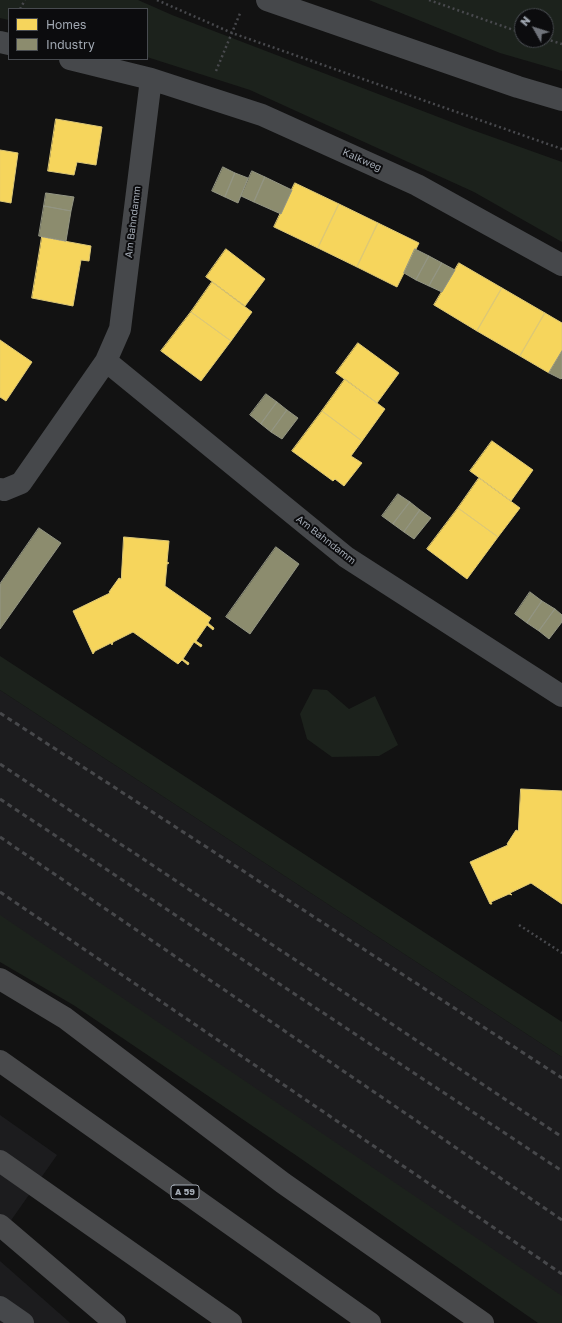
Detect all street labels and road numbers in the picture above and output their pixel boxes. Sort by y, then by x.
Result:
street label: Kalkweg [341,146,383,174]
street label: Am Bahndamm [123,185,143,259]
street label: Am Bahndamm [294,513,358,567]
road number: A 59 [171,1185,199,1199]

